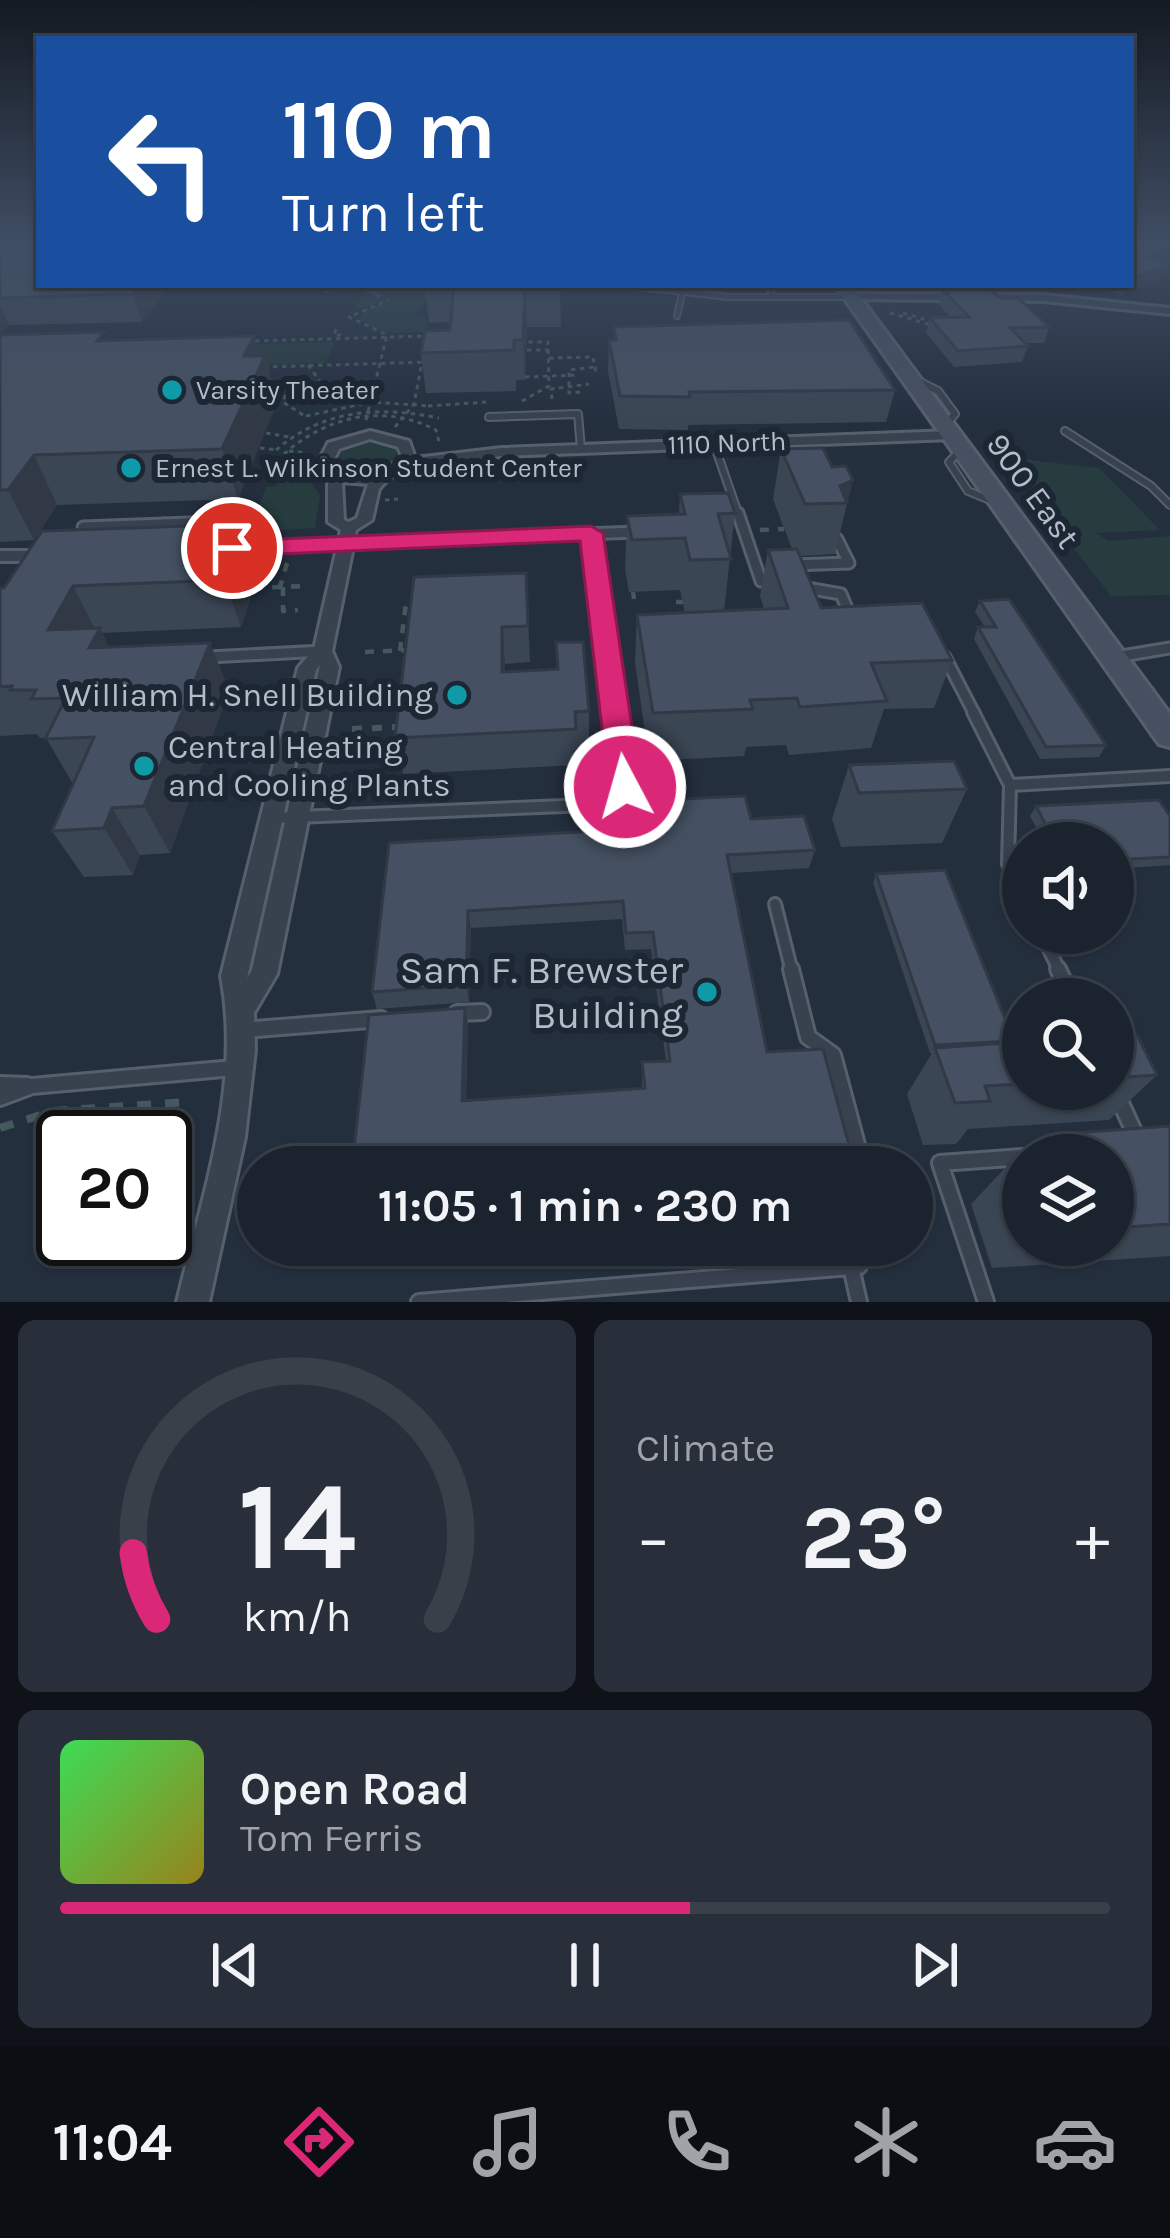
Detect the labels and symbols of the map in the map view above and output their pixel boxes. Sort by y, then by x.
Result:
place label: Varsity Theater [196,374,379,406]
marker: Varsity Theater [159,377,185,403]
street label: 1110 North [667,425,787,461]
street label: 900 East [979,426,1087,556]
place label: Ernest L. Wilkinson Student Center [155,452,582,484]
marker: Ernest L. Wilkinson Student Center [118,455,144,481]
pin [181,497,283,599]
place label: William H. Snell Building [62,676,433,714]
marker: William H. Snell Building [444,682,470,708]
position arrow [562,724,688,850]
place label: Central Heating and Cooling Plants [168,728,451,804]
marker: Central Heating and Cooling Plants [131,753,157,779]
place label: Sam F. Brewster Building [400,947,684,1038]
marker: Sam F. Brewster Building [694,979,720,1005]
speed limit sign: 20 [36,1110,192,1266]

